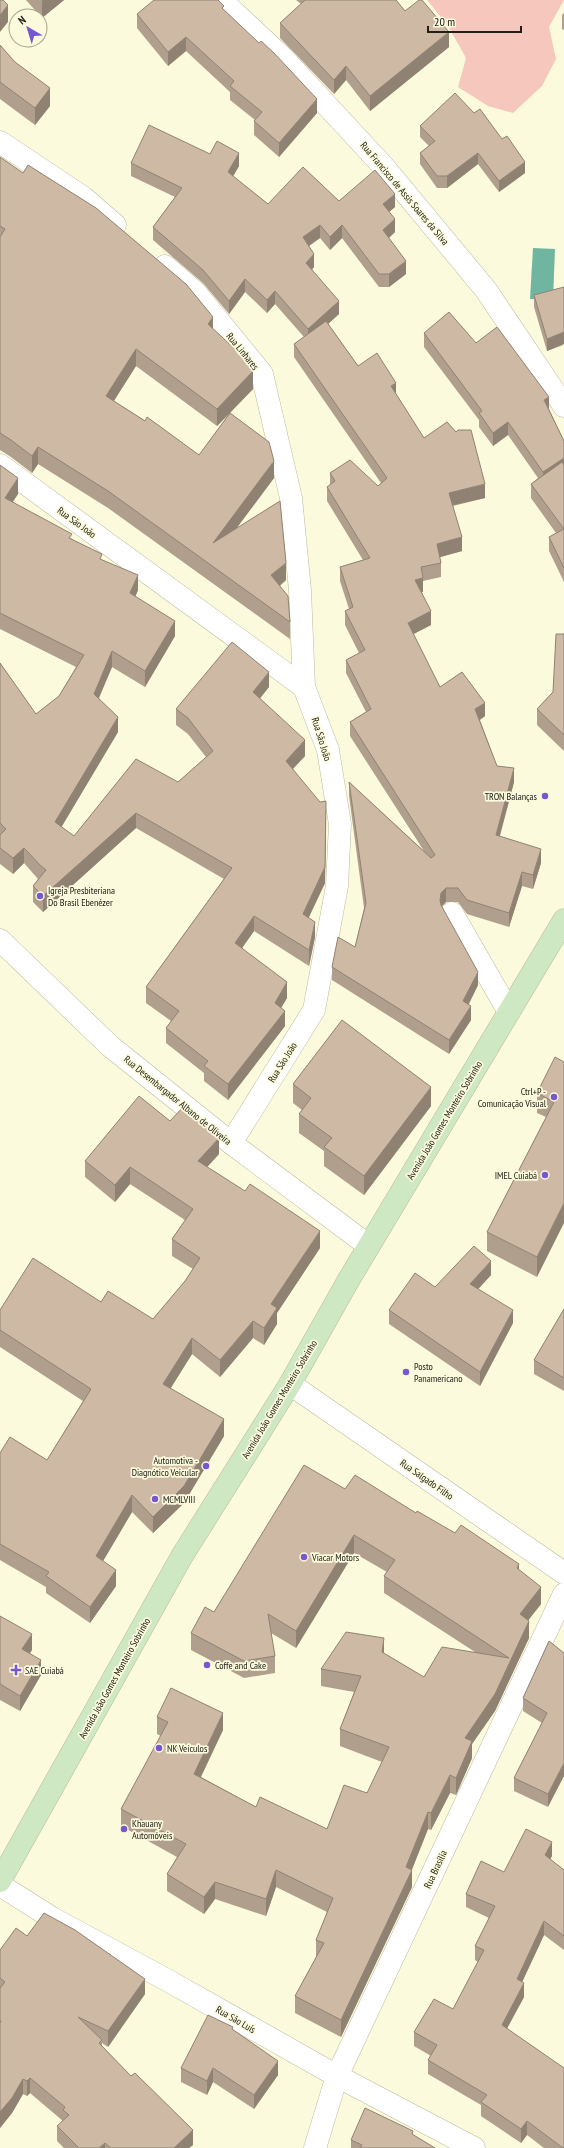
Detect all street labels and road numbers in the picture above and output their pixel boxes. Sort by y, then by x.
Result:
street label: Rua Francisco de Assis Soares da Silva [358,139,452,248]
street label: Rua Linhares [224,330,262,373]
street label: Rua São João [55,504,99,541]
street label: Rua São João [309,716,334,763]
street label: Rua São João [265,1040,300,1085]
street label: Rua Desembargador Albano de Oliveira [121,1053,234,1148]
street label: Avenida João Gomes Monteiro Sobrinho [404,1059,485,1182]
street label: Avenida João Gomes Monteiro Sobrinho [239,1338,320,1461]
street label: Rua Salgado Filho [397,1456,456,1503]
street label: Avenida João Gomes Monteiro Sobrinho [76,1616,153,1741]
street label: Rua Brasília [421,1848,450,1890]
street label: Rua São Luís [213,2003,259,2036]

